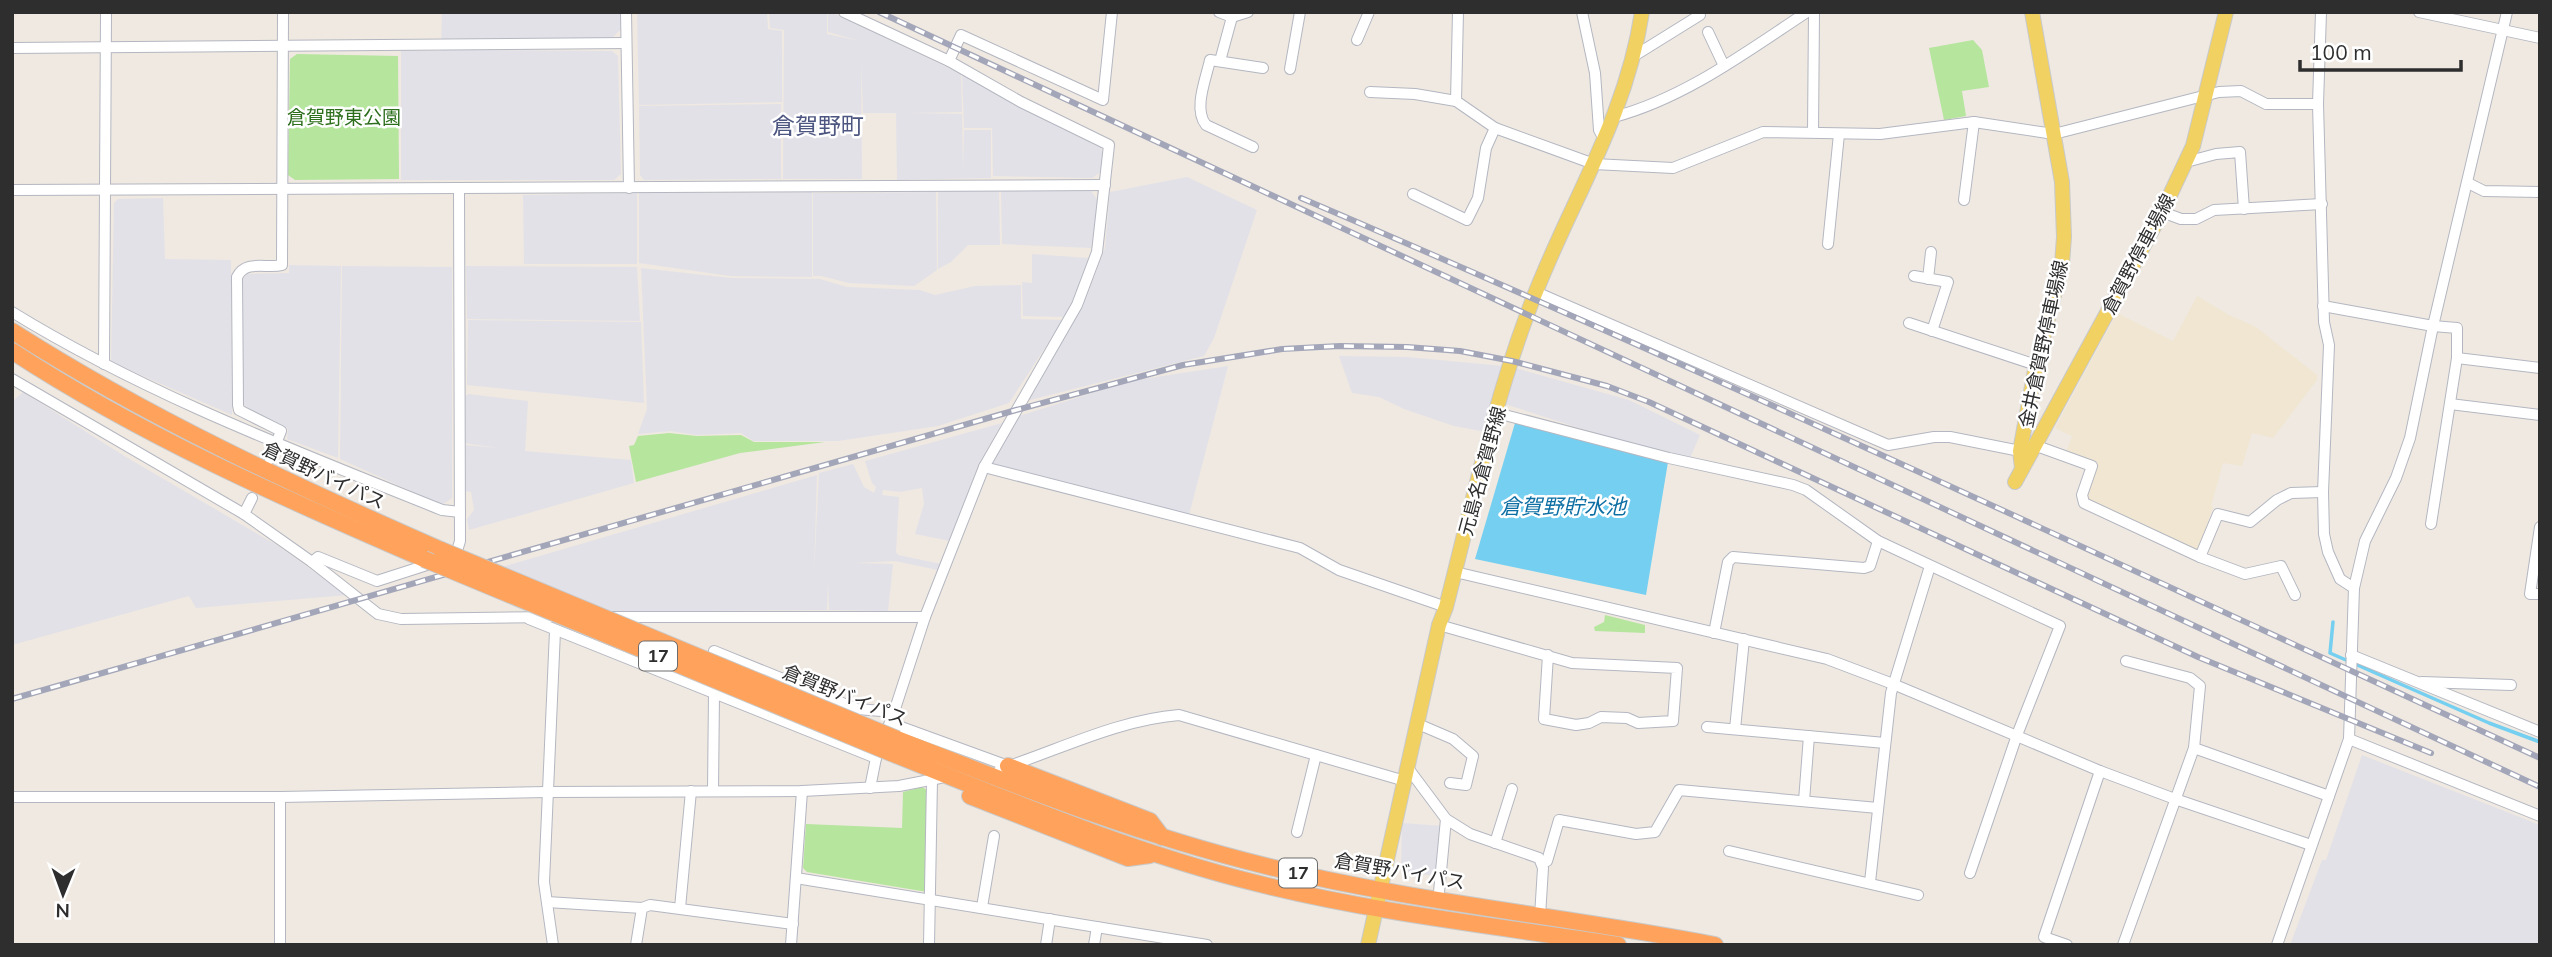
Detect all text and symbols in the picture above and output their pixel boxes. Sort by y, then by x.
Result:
scale bar [2300,28,2461,72]
text: 100 m [2310,39,2372,65]
park label: 倉賀野東公園 [287,105,401,129]
district label: 倉賀野町 [772,111,864,140]
street label: 倉賀野停車場線 [2096,190,2180,318]
street label: 金井倉賀野停車場線 [2013,258,2073,430]
street label: 元島名倉賀野線 [1453,404,1511,538]
street label: 倉賀野バイパス [259,436,389,514]
water label: 倉賀野貯水池 [1500,493,1628,519]
road number: 17 [639,642,677,670]
street label: 倉賀野バイパス [779,659,911,731]
street label: 倉賀野バイパス [1333,848,1467,894]
road number: 17 [1279,858,1317,888]
north arrow [28,859,98,929]
text: N [55,899,70,923]

